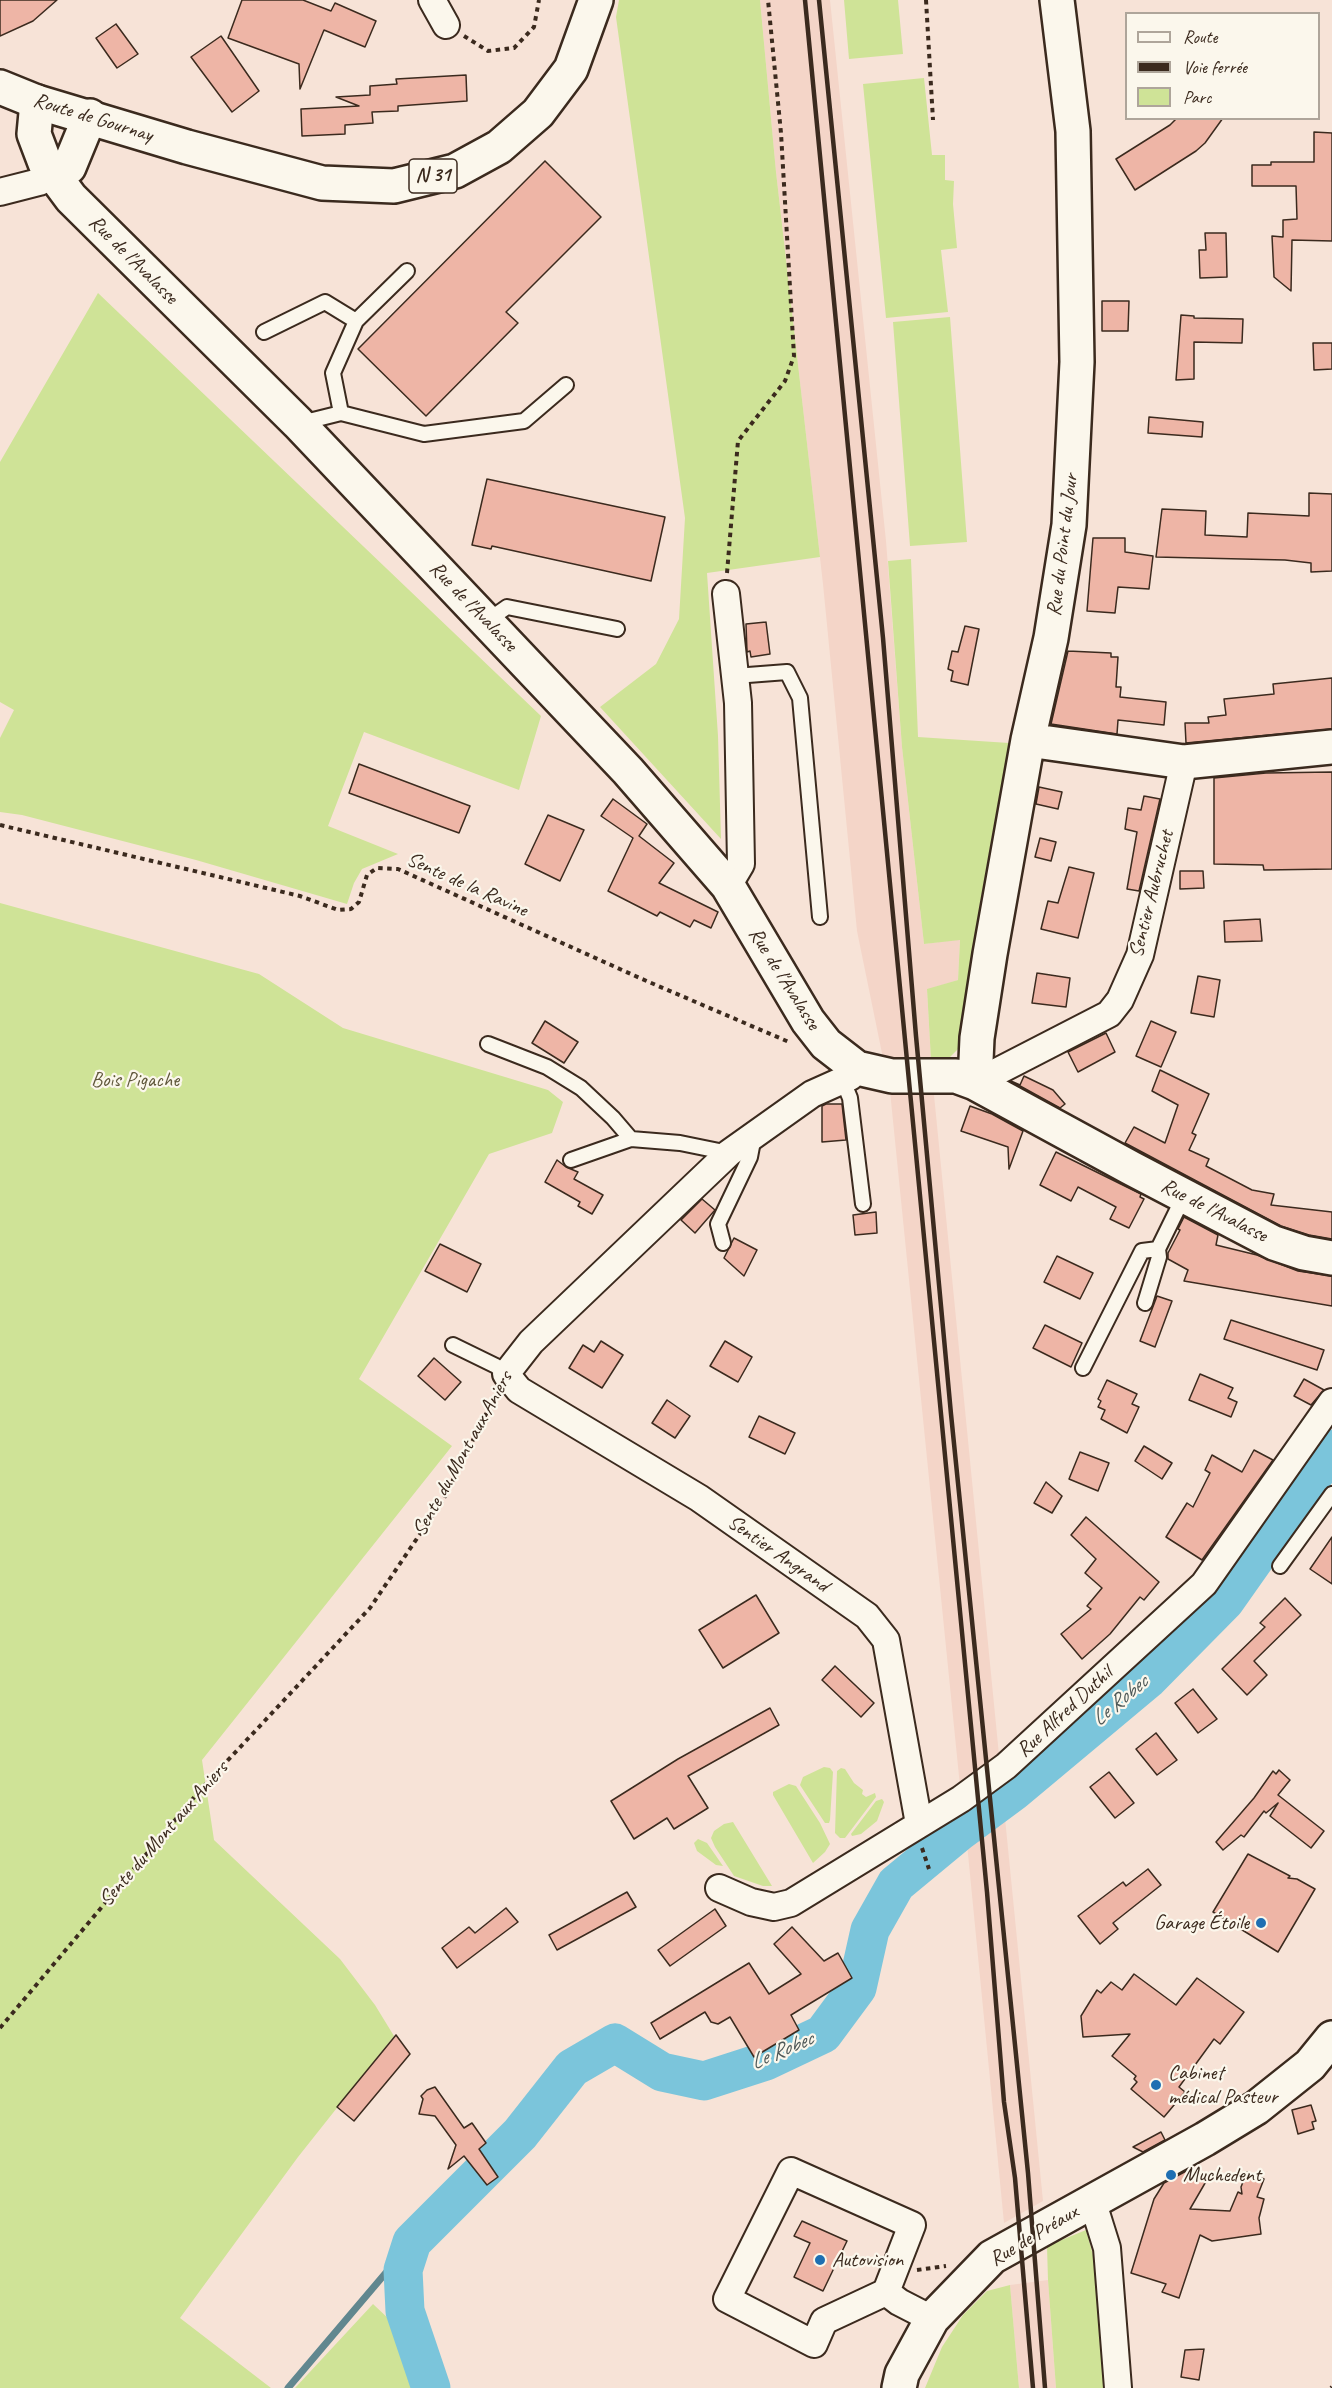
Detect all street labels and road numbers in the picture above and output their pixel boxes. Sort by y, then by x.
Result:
street label: Route de Gournay [30,88,156,148]
road number: N 31 [409,159,457,193]
street label: Rue de l'Avalasse [83,210,183,310]
street label: Rue du Point du Jour [1042,472,1084,618]
street label: Rue de l'Avalasse [424,557,522,657]
street label: Sentier Aubruchet [1124,828,1180,960]
street label: Sente de la Ravine [403,847,531,923]
street label: Rue de l'Avalasse [743,923,825,1035]
street label: Rue de l'Avalasse [1157,1173,1271,1249]
street label: Sente du Mont aux Aniers [407,1367,519,1541]
street label: Sentier Angrand [722,1510,834,1598]
street label: Rue Alfred Duthil [1012,1661,1118,1763]
street label: Sente du Mont aux Aniers [94,1756,234,1912]
street label: Rue de Préaux [985,2200,1083,2272]

